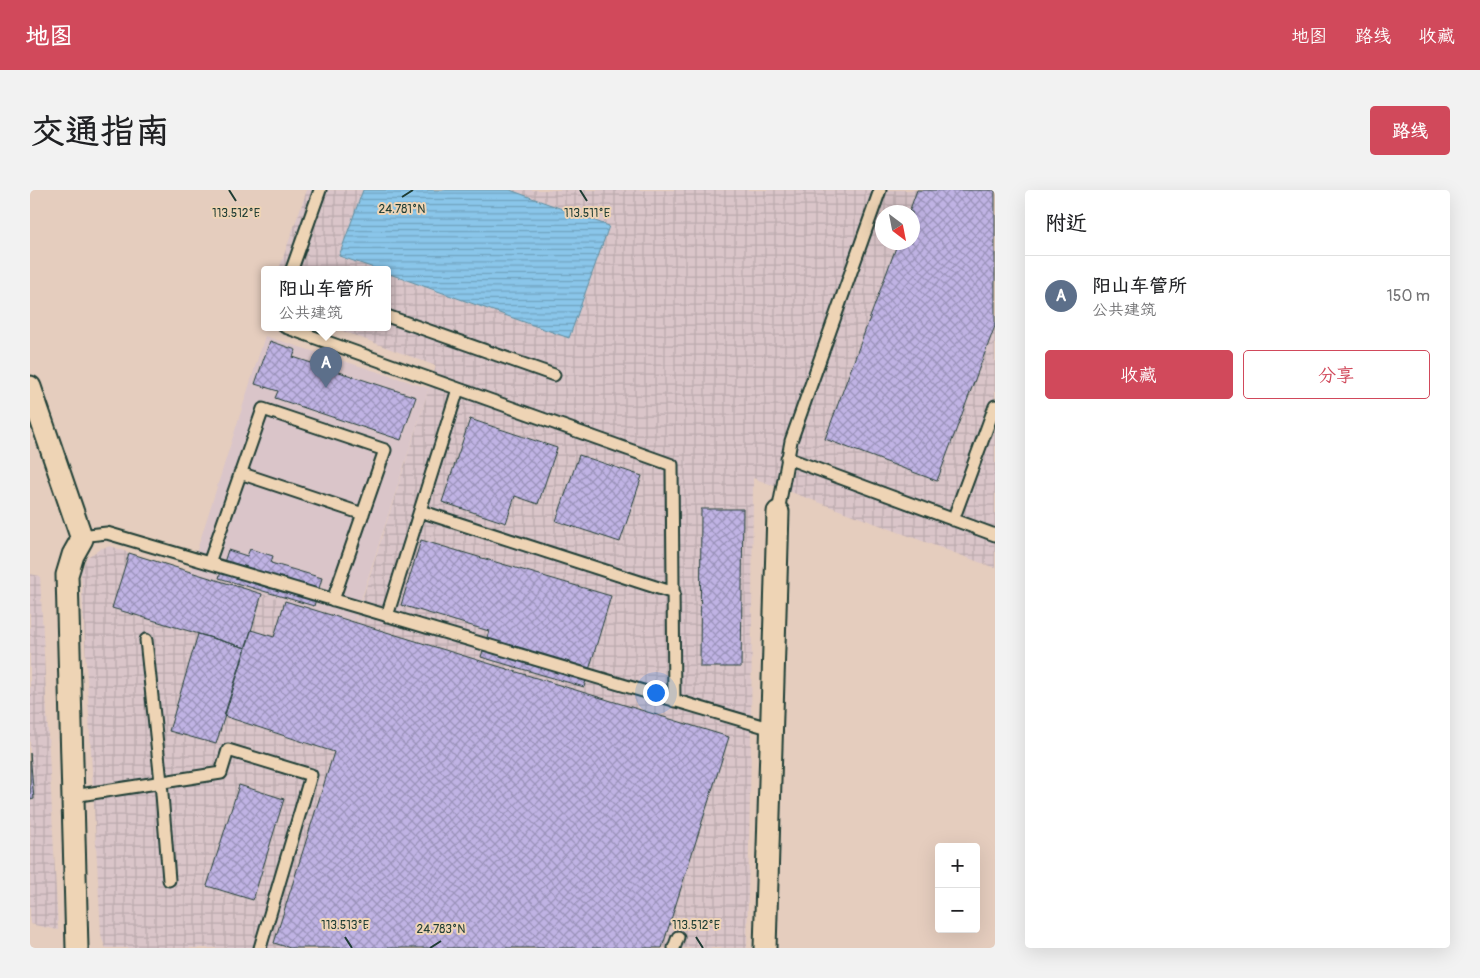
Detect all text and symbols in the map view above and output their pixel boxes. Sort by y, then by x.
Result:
text: 地图 [25,22,73,51]
text: 地图 [1291,25,1327,48]
text: 路线 [1355,25,1391,48]
text: 收藏 [1419,25,1455,48]
button: 路线 [1370,106,1450,155]
text: 交通指南 [30,110,170,154]
text: 24.781°N [379,202,425,217]
north arrow [875,205,920,250]
text: 113.512°E [212,206,260,221]
text: 113.511°E [564,206,610,221]
text: 附近 [1045,210,1087,237]
popup [261,266,391,331]
text: 阳山车管所 [1092,274,1187,298]
text: 阳山车管所 [278,277,374,301]
text: A [1056,286,1066,306]
text: 150 m [1386,286,1430,306]
text: 公共建筑 [1092,300,1156,320]
text: 公共建筑 [278,303,343,323]
pin: A [310,347,342,388]
button: 收藏 [1045,350,1233,399]
button: 分享 [1243,350,1430,399]
your location [643,680,669,706]
map controls [935,843,980,933]
button: + [935,843,980,888]
button: − [935,888,980,933]
text: 113.513°E [321,918,369,933]
text: 113.512°E [672,918,720,933]
text: 24.783°N [417,922,465,937]

